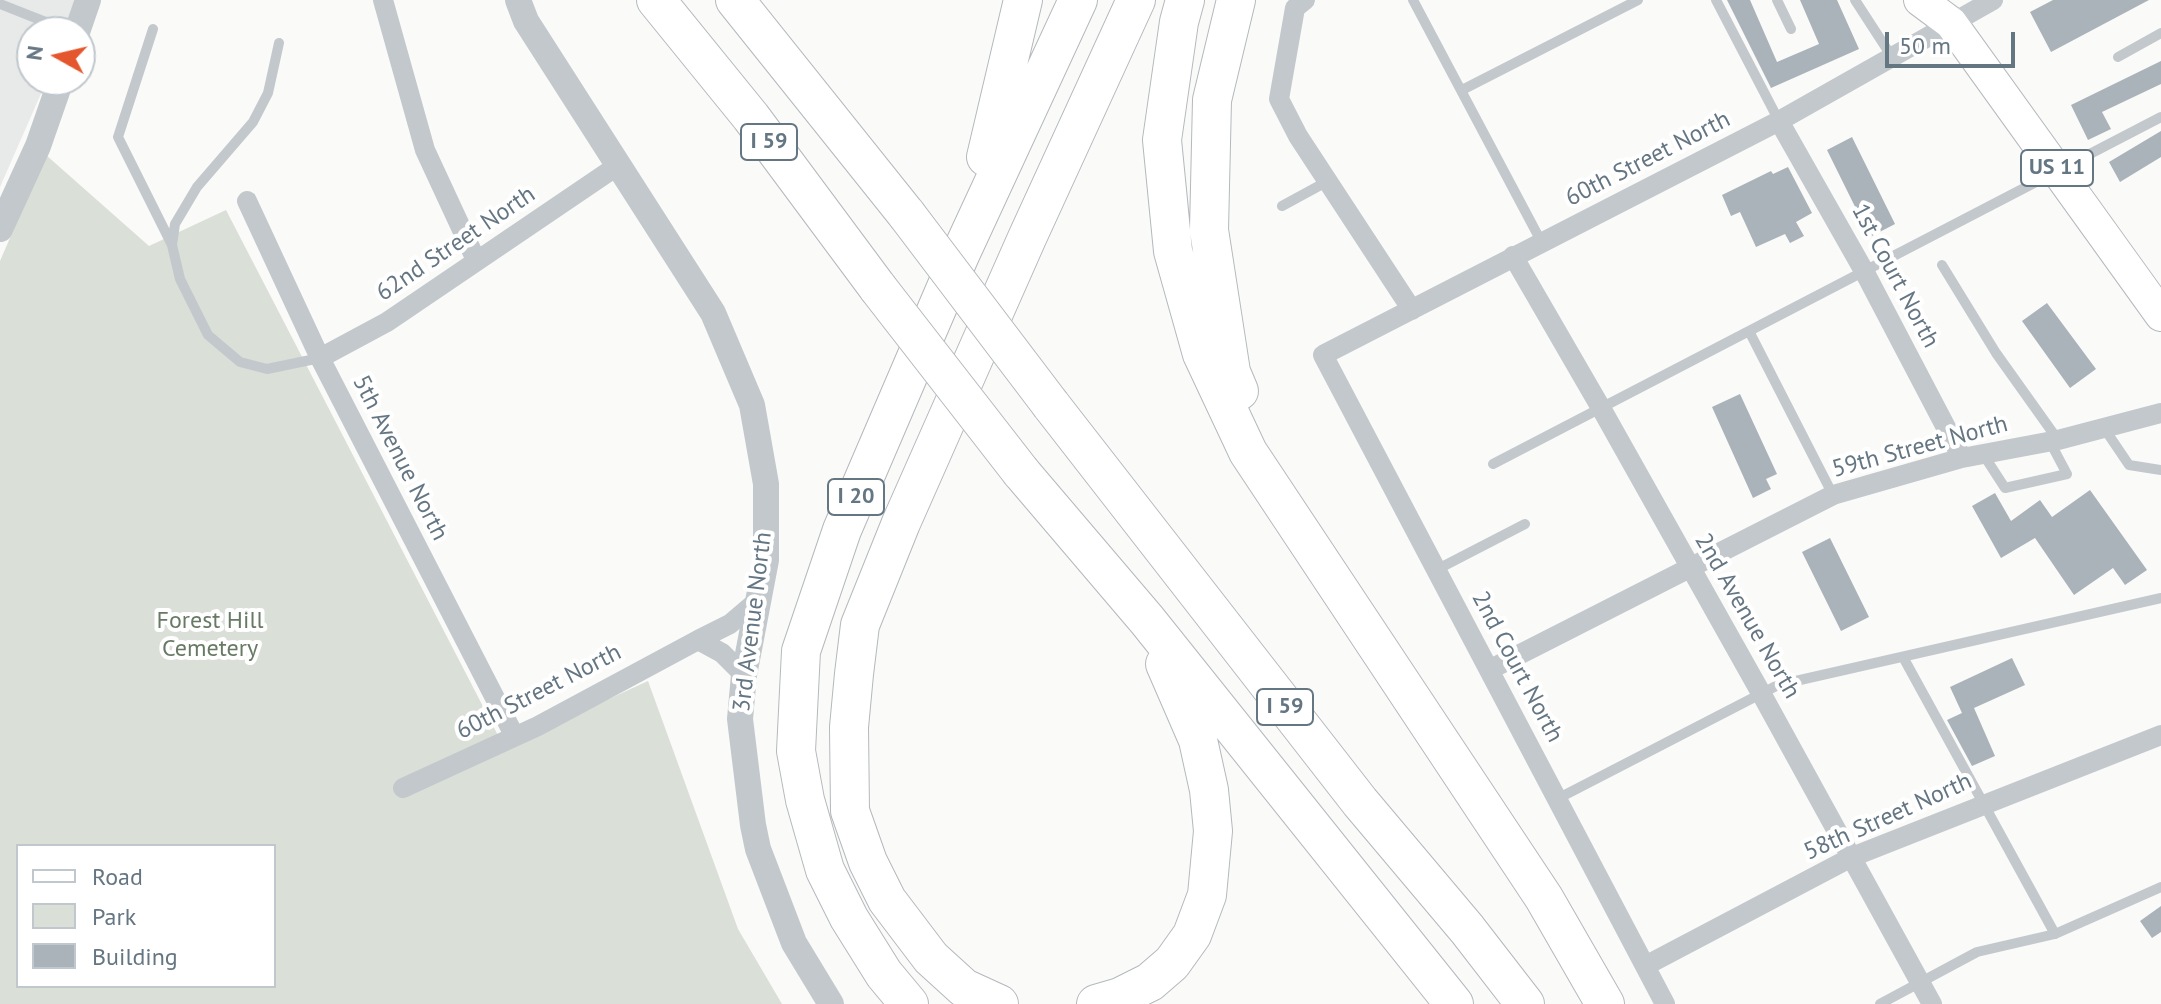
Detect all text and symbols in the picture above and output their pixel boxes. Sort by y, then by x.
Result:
north arrow [16,16,96,96]
scale bar [1889,16,2019,66]
text: 50 m [1899,30,1951,61]
text: N [19,44,49,62]
street label: 60th Street North [1561,105,1735,213]
road number: I 59 [741,124,797,160]
road number: US 11 [2021,150,2093,186]
street label: 62nd Street North [371,180,541,308]
street label: 1st Court North [1845,199,1945,353]
street label: 5th Avenue North [346,371,454,545]
street label: 59th Street North [1829,410,2011,484]
road number: I 20 [828,479,884,515]
street label: 2nd Avenue North [1688,528,1806,704]
street label: 3rd Avenue North [728,530,778,714]
street label: 2nd Court North [1465,587,1569,747]
park label: Forest Hill Cemetery [157,607,263,663]
street label: 60th Street North [452,638,626,746]
road number: I 59 [1257,689,1313,725]
street label: 58th Street North [1800,767,1976,867]
legend [16,844,276,988]
text: Road [92,861,143,892]
text: Park [92,901,136,932]
text: Building [92,941,178,972]

